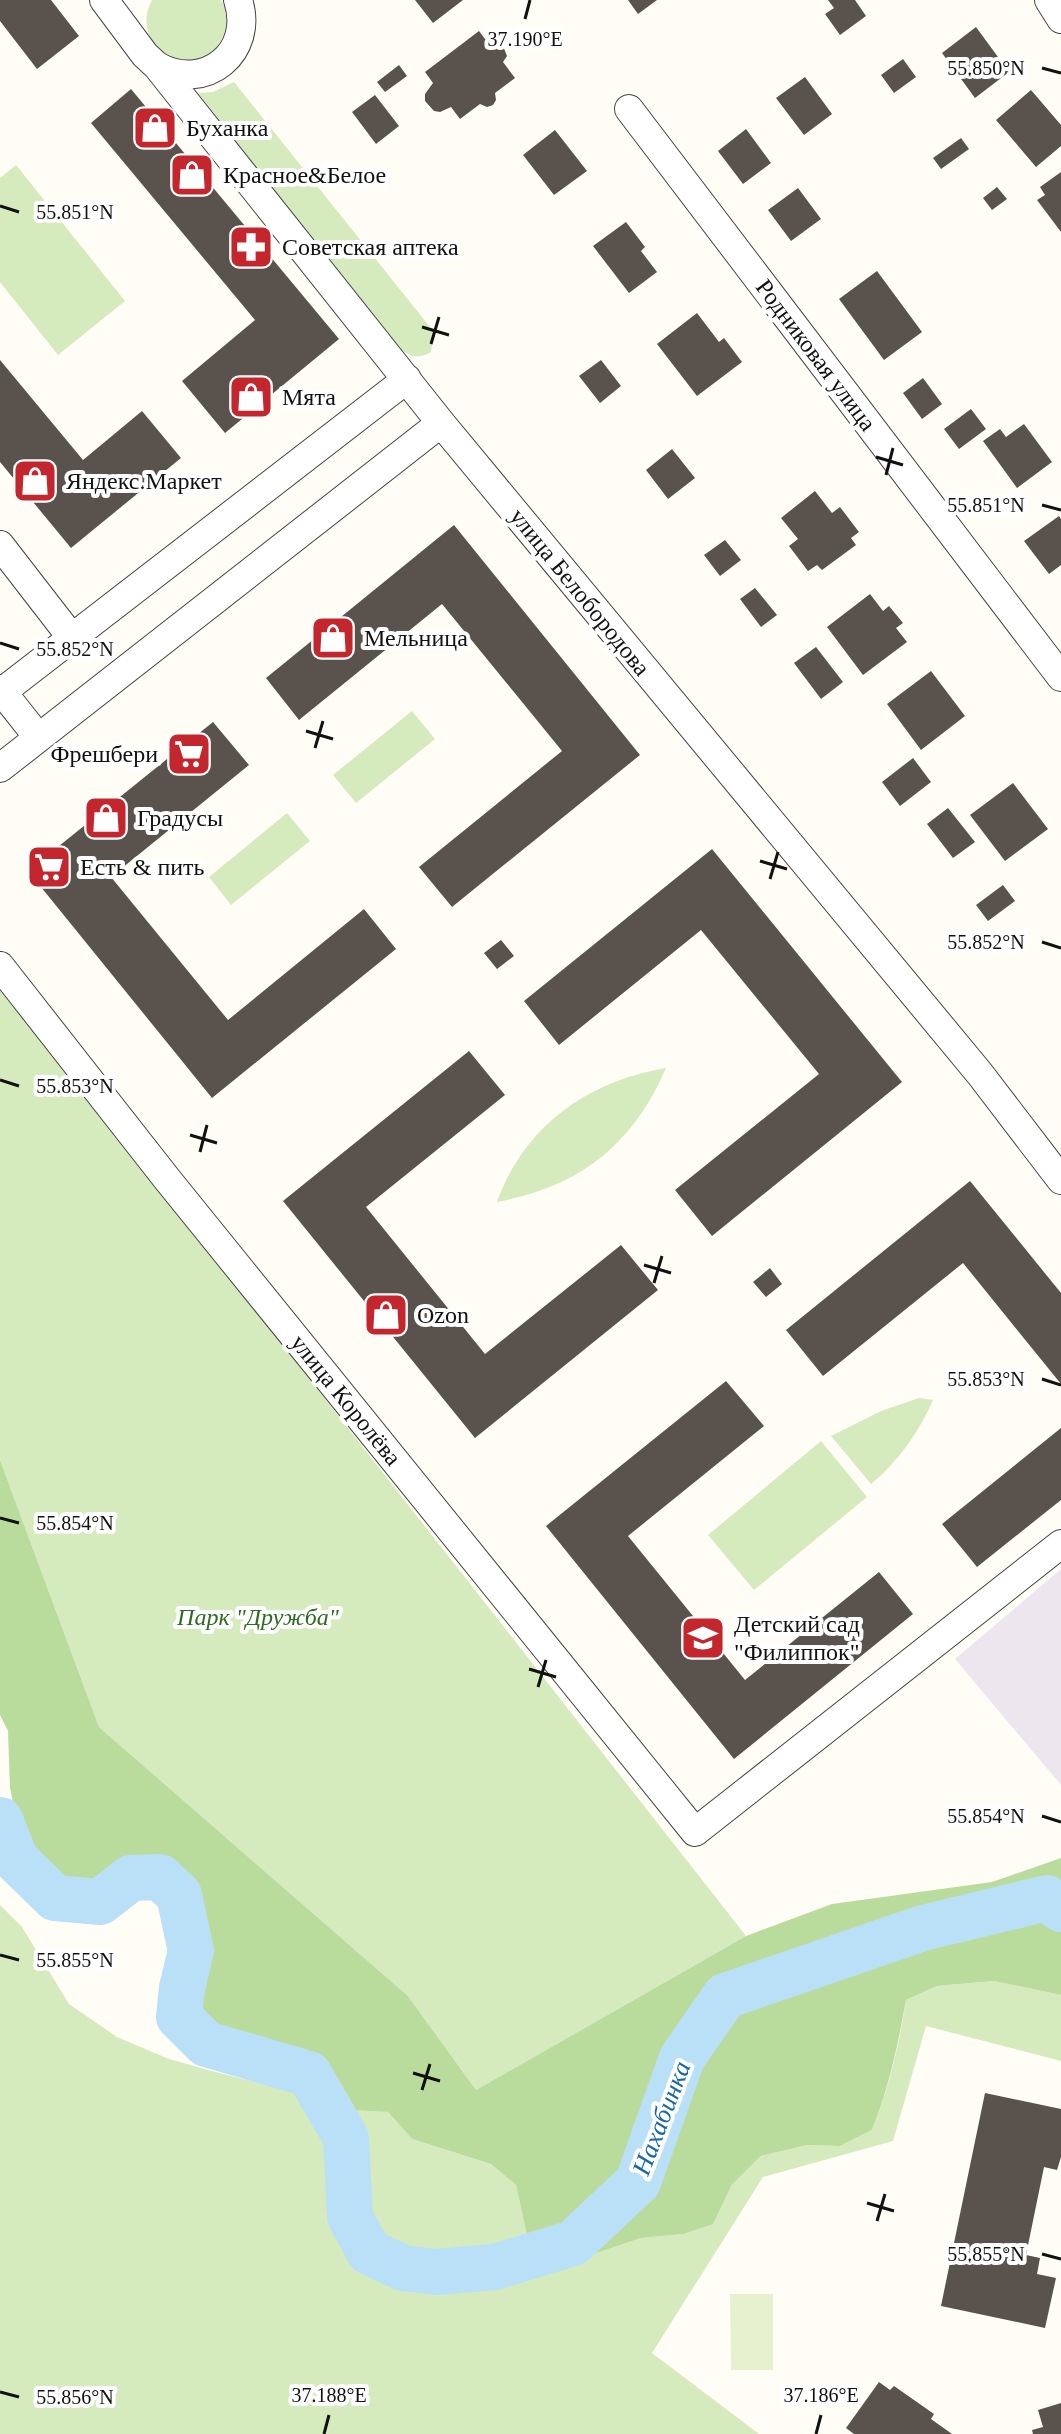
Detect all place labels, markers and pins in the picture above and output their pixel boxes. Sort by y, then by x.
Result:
shop icon: Буханка [131,104,179,152]
place label: Буханка [186,115,269,141]
shop icon: Красное&Белое [168,151,216,199]
place label: Красное&Белое [223,162,386,188]
pharmacy icon: Советская аптека [227,223,275,271]
place label: Советская аптека [282,234,459,260]
shop icon: Мята [227,373,275,421]
place label: Мята [282,384,336,410]
shop icon: Яндекс.Маркет [11,457,59,505]
place label: Яндекс.Маркет [66,468,222,494]
shop icon: Мельница [309,614,357,662]
place label: Мельница [364,625,468,651]
supermarket icon: Фрешбери [165,730,213,778]
place label: Фрешбери [51,741,158,767]
shop icon: Градусы [82,794,130,842]
place label: Градусы [137,805,223,831]
supermarket icon: Есть & пить [25,843,73,891]
place label: Есть & пить [80,854,205,880]
shop icon: Ozon [362,1291,410,1339]
place label: Ozon [417,1302,469,1328]
place label: Детский сад "Филиппок" [734,1611,860,1665]
school or university icon: Детский сад "Филиппок" [679,1614,727,1662]

